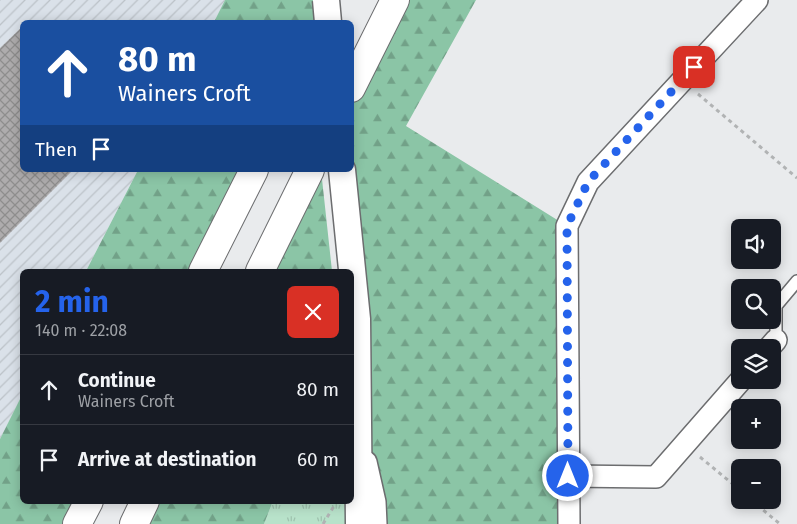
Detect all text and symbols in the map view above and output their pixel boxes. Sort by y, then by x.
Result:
text: 80 m [118,38,197,80]
icon: ahead [35,40,100,105]
pin [673,46,715,88]
icon: arrive [680,53,708,81]
text: Wainers Croft [118,80,251,107]
icon: arrive [87,135,115,163]
text: Then [35,138,77,161]
map controls [731,219,781,509]
button: sound [731,219,781,269]
button: search [731,279,781,329]
text: 2 min [35,284,109,320]
button: close [287,286,339,338]
text: 140 m · 22:08 [35,321,127,340]
button: layers [731,339,781,389]
text: Continue [78,369,156,392]
icon: ahead [35,376,63,404]
text: 80 m [297,378,339,401]
text: Wainers Croft [78,392,175,411]
button: + [731,399,781,449]
icon: arrive [35,446,63,474]
text: Arrive at destination [78,448,257,471]
text: 60 m [297,448,339,471]
position arrow [541,449,593,501]
button: − [731,459,781,509]

